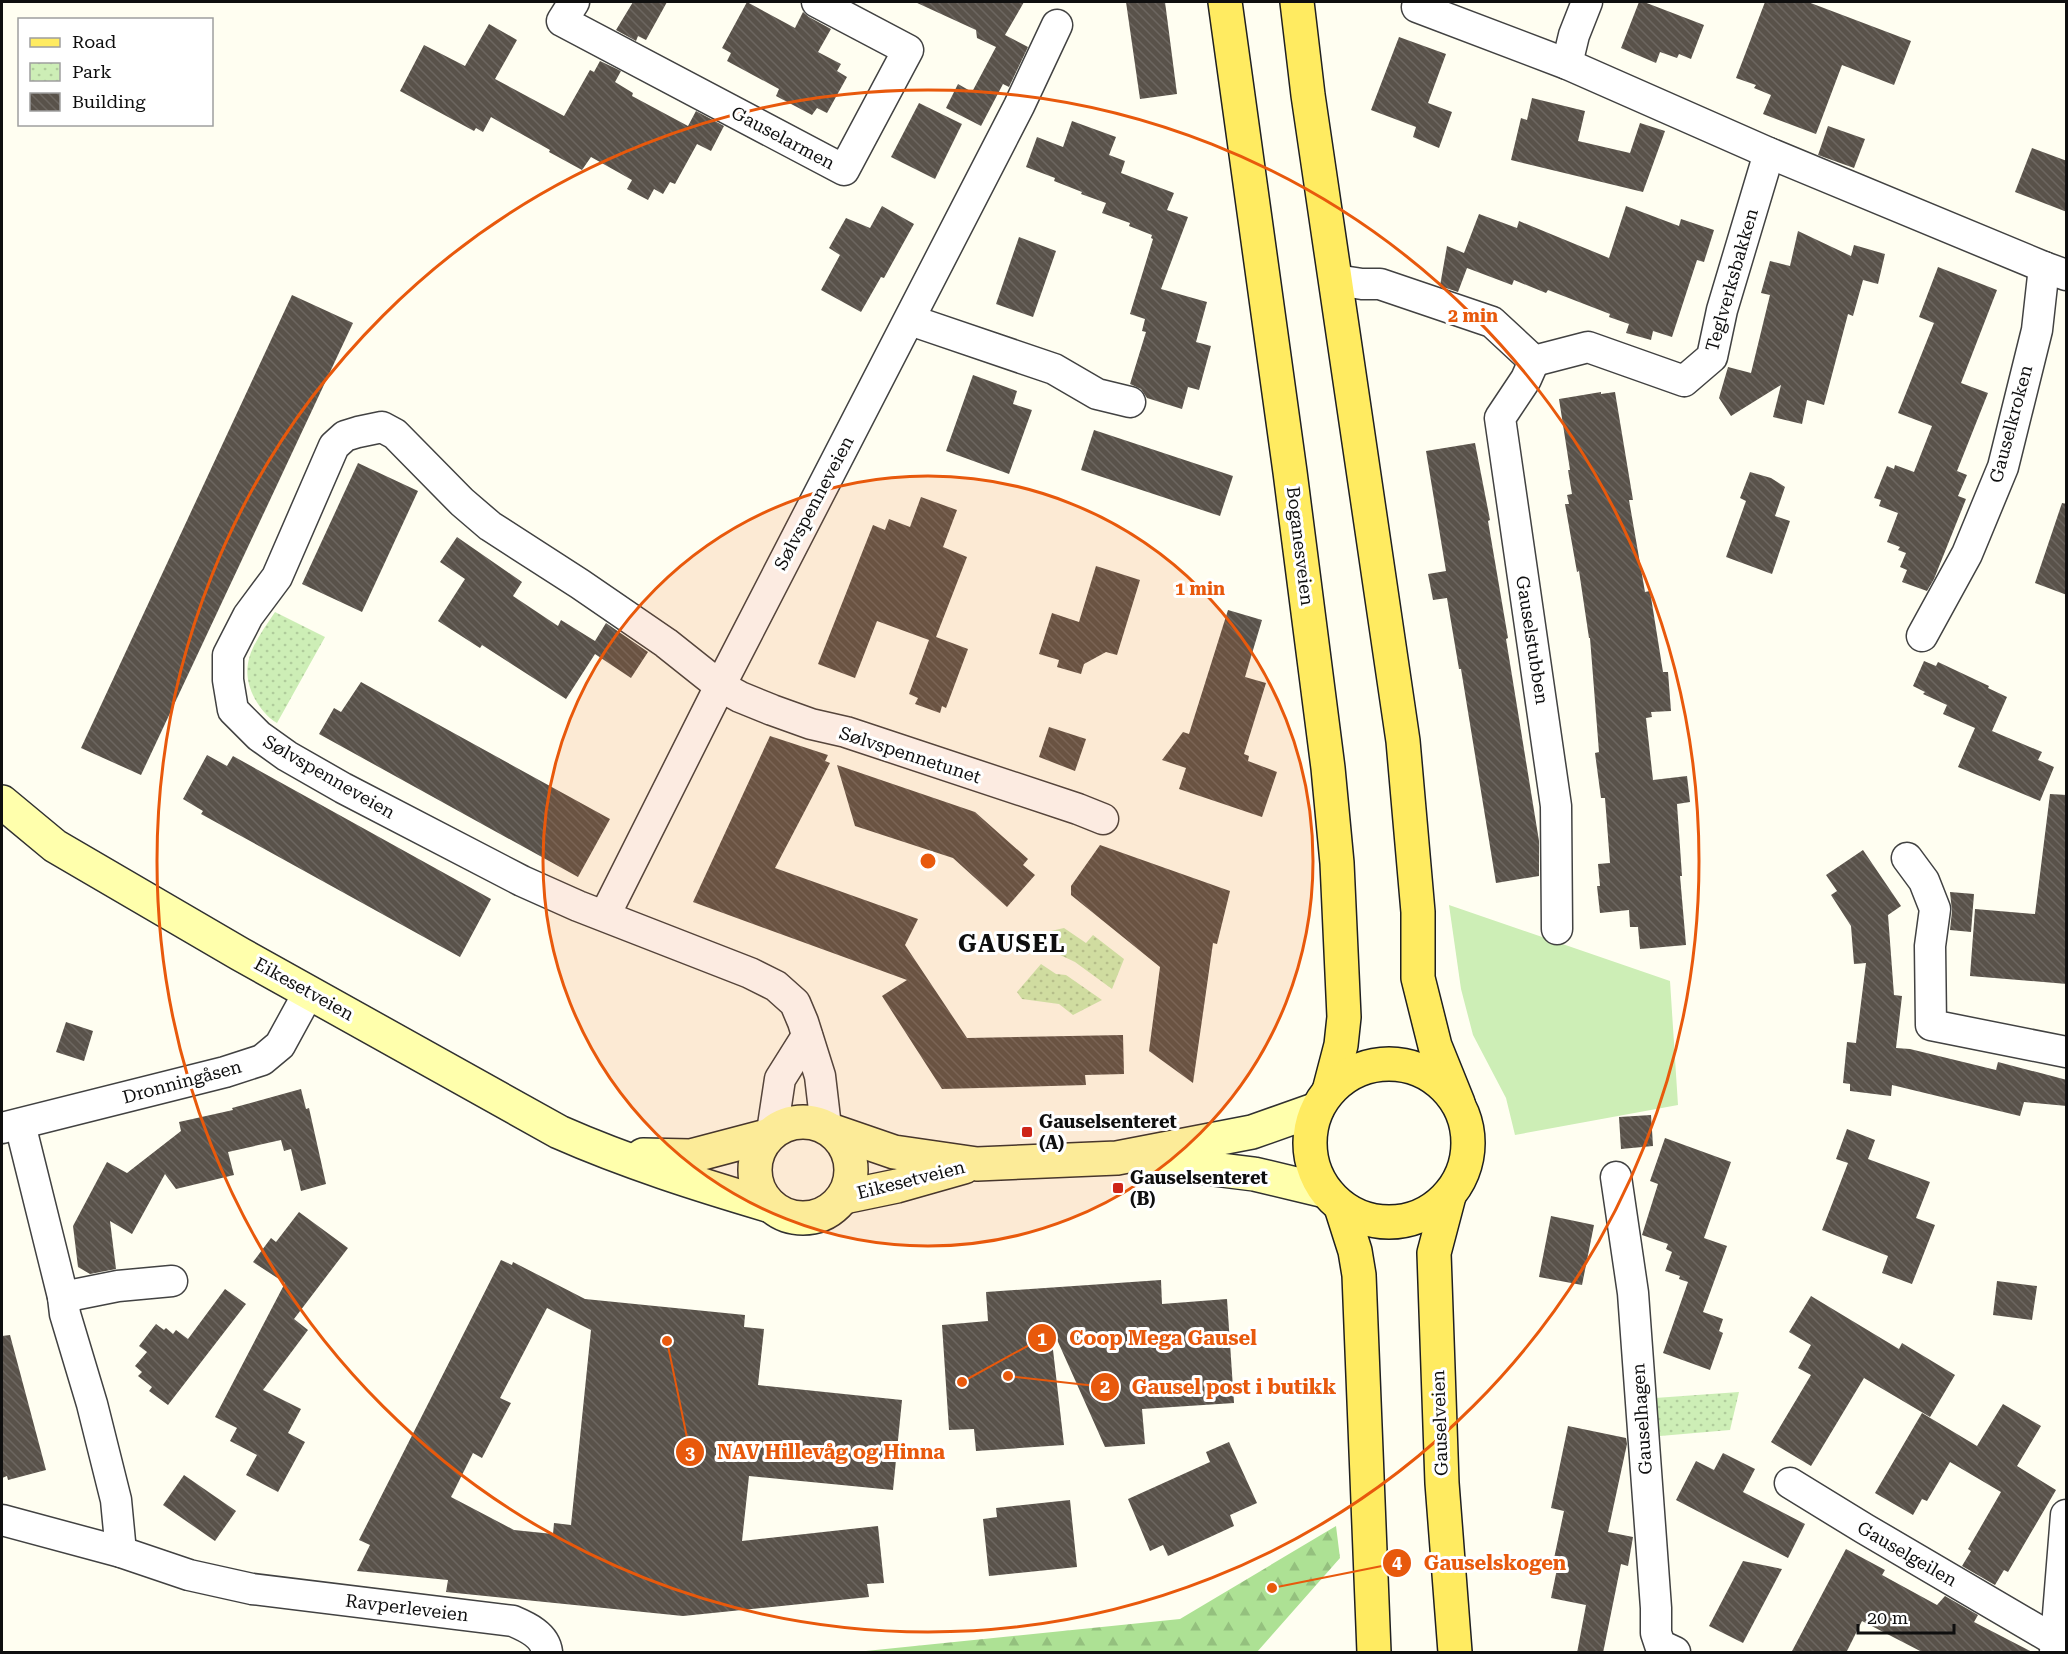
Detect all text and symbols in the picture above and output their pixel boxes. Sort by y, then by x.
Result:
legend [18,18,213,126]
text: Road [72,31,117,52]
text: Park [72,61,112,82]
text: Building [72,91,146,112]
street label: Gauselarmen [728,102,839,174]
street label: Teglverksbakken [1701,205,1762,354]
text: 2 min [1448,305,1498,326]
street label: Gauselkroken [1985,362,2036,485]
street label: Sølvspenneveien [769,432,858,573]
street label: Boganesveien [1283,485,1318,607]
street label: Gauselstubben [1512,574,1553,706]
text: 1 min [1175,578,1225,599]
street label: Sølvspennetunet [837,722,984,787]
street label: Sølvspenneveien [260,730,399,823]
centre of rings [918,851,938,871]
district label: GAUSEL [958,930,1066,958]
street label: Eikesetveien [251,953,358,1025]
street label: Dronningåsen [120,1055,244,1108]
place label: Gauselsenteret (A) [1039,1111,1177,1153]
marker: Gauselsenteret (A) [1020,1125,1034,1139]
street label: Eikesetveien [855,1156,967,1203]
place label: Gauselsenteret (B) [1130,1167,1268,1209]
marker: Gauselsenteret (B) [1111,1181,1125,1195]
callout: Coop Mega Gausel [1027,1319,1269,1357]
text: Coop Mega Gausel [1069,1326,1257,1350]
text: 1 [1037,1328,1047,1349]
street label: Gauselhagen [1627,1362,1656,1475]
callout: Gausel post i butikk [1090,1368,1349,1406]
street label: Gauselveien [1427,1369,1452,1476]
text: Gausel post i butikk [1132,1375,1336,1399]
text: 2 [1100,1376,1110,1397]
callout: NAV Hillevåg og Hinna [675,1433,957,1471]
text: NAV Hillevåg og Hinna [717,1440,945,1464]
text: 3 [685,1442,695,1463]
street label: Gauselgeilen [1854,1517,1961,1591]
callout: Gauselskogen [1382,1544,1578,1582]
text: Gauselskogen [1424,1551,1567,1575]
text: 4 [1392,1552,1402,1573]
street label: Ravperleveien [344,1590,470,1626]
scale bar [1858,1597,1954,1635]
text: 20 m [1867,1607,1908,1628]

